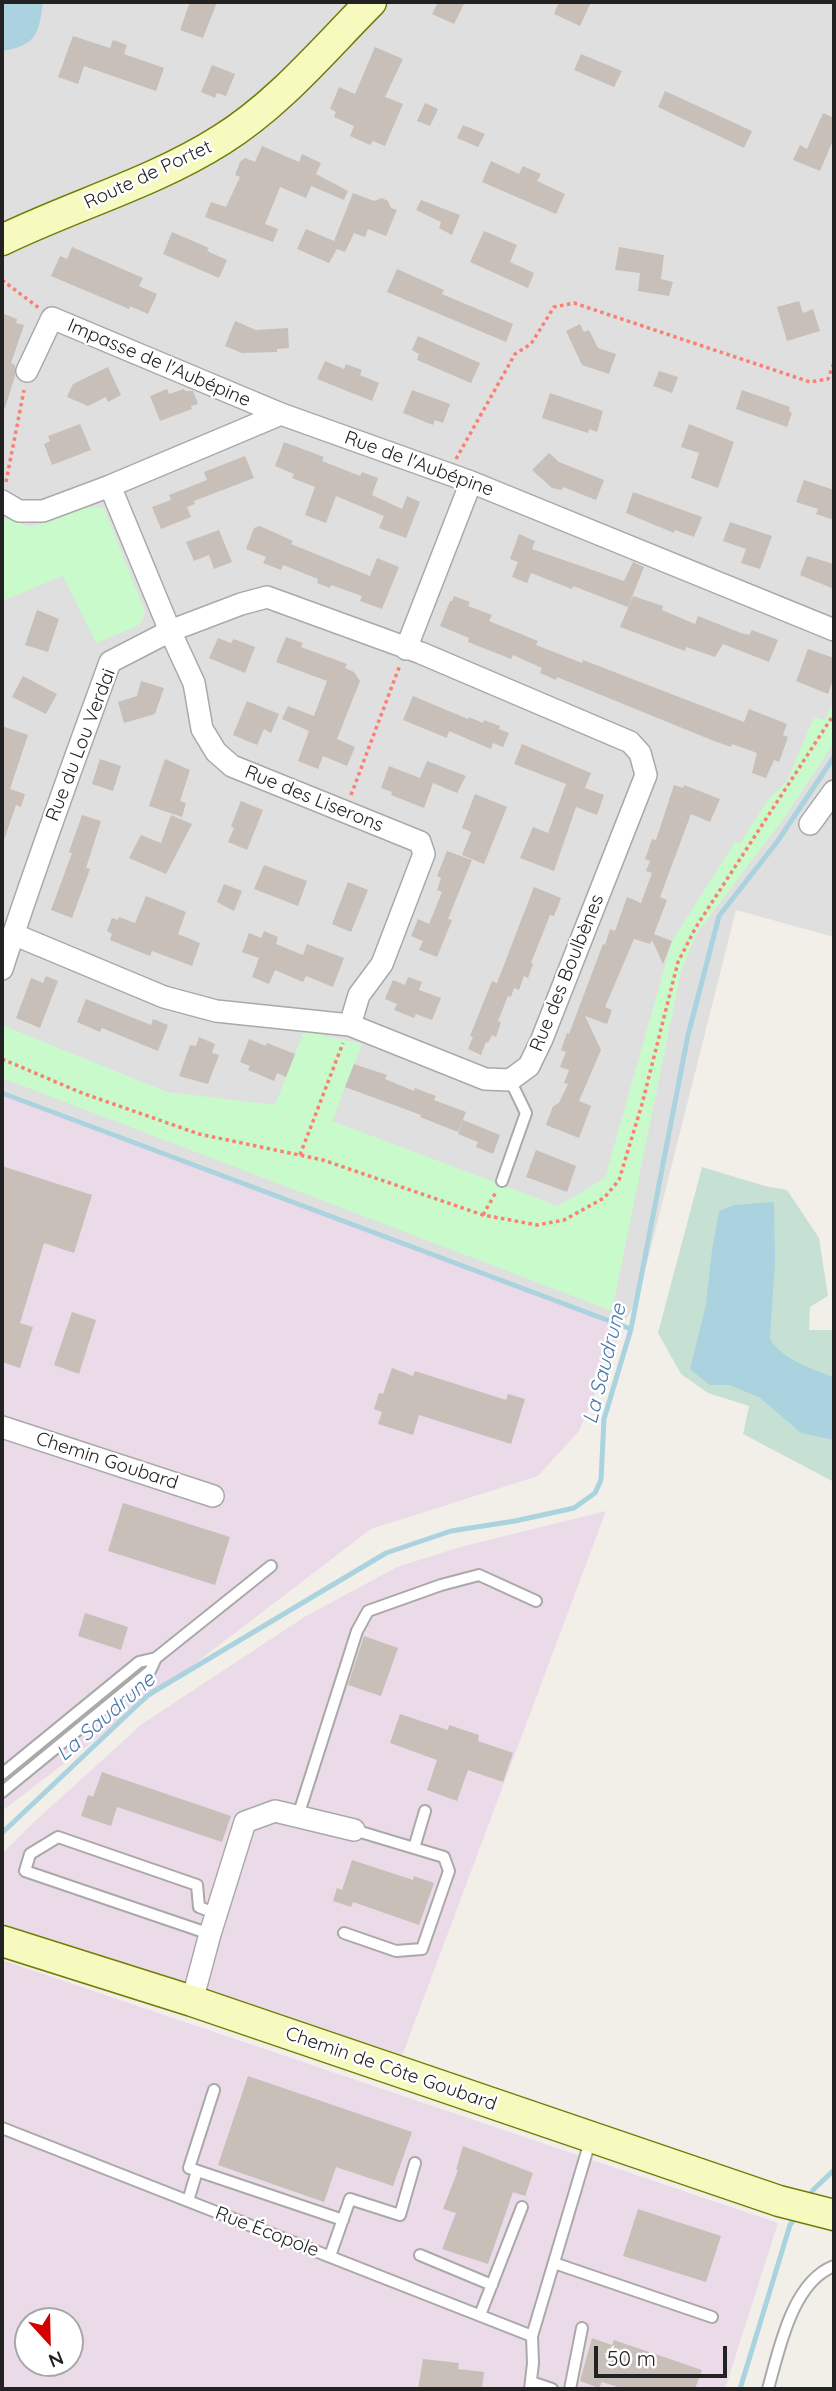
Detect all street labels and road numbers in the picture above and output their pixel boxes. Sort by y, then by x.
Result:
street label: Route de Portet [81,135,215,215]
street label: Impasse de l'Aubépine [64,314,254,412]
street label: Rue de l'Aubépine [341,426,497,502]
street label: Rue du Lou Verdai [41,665,121,825]
street label: Rue des Liserons [241,761,387,837]
street label: Rue des Boulbènes [525,891,609,1055]
street label: Chemin Goubard [33,1427,181,1495]
street label: Chemin de Côte Goubard [282,2022,500,2116]
street label: Rue Écopole [212,2202,322,2262]

